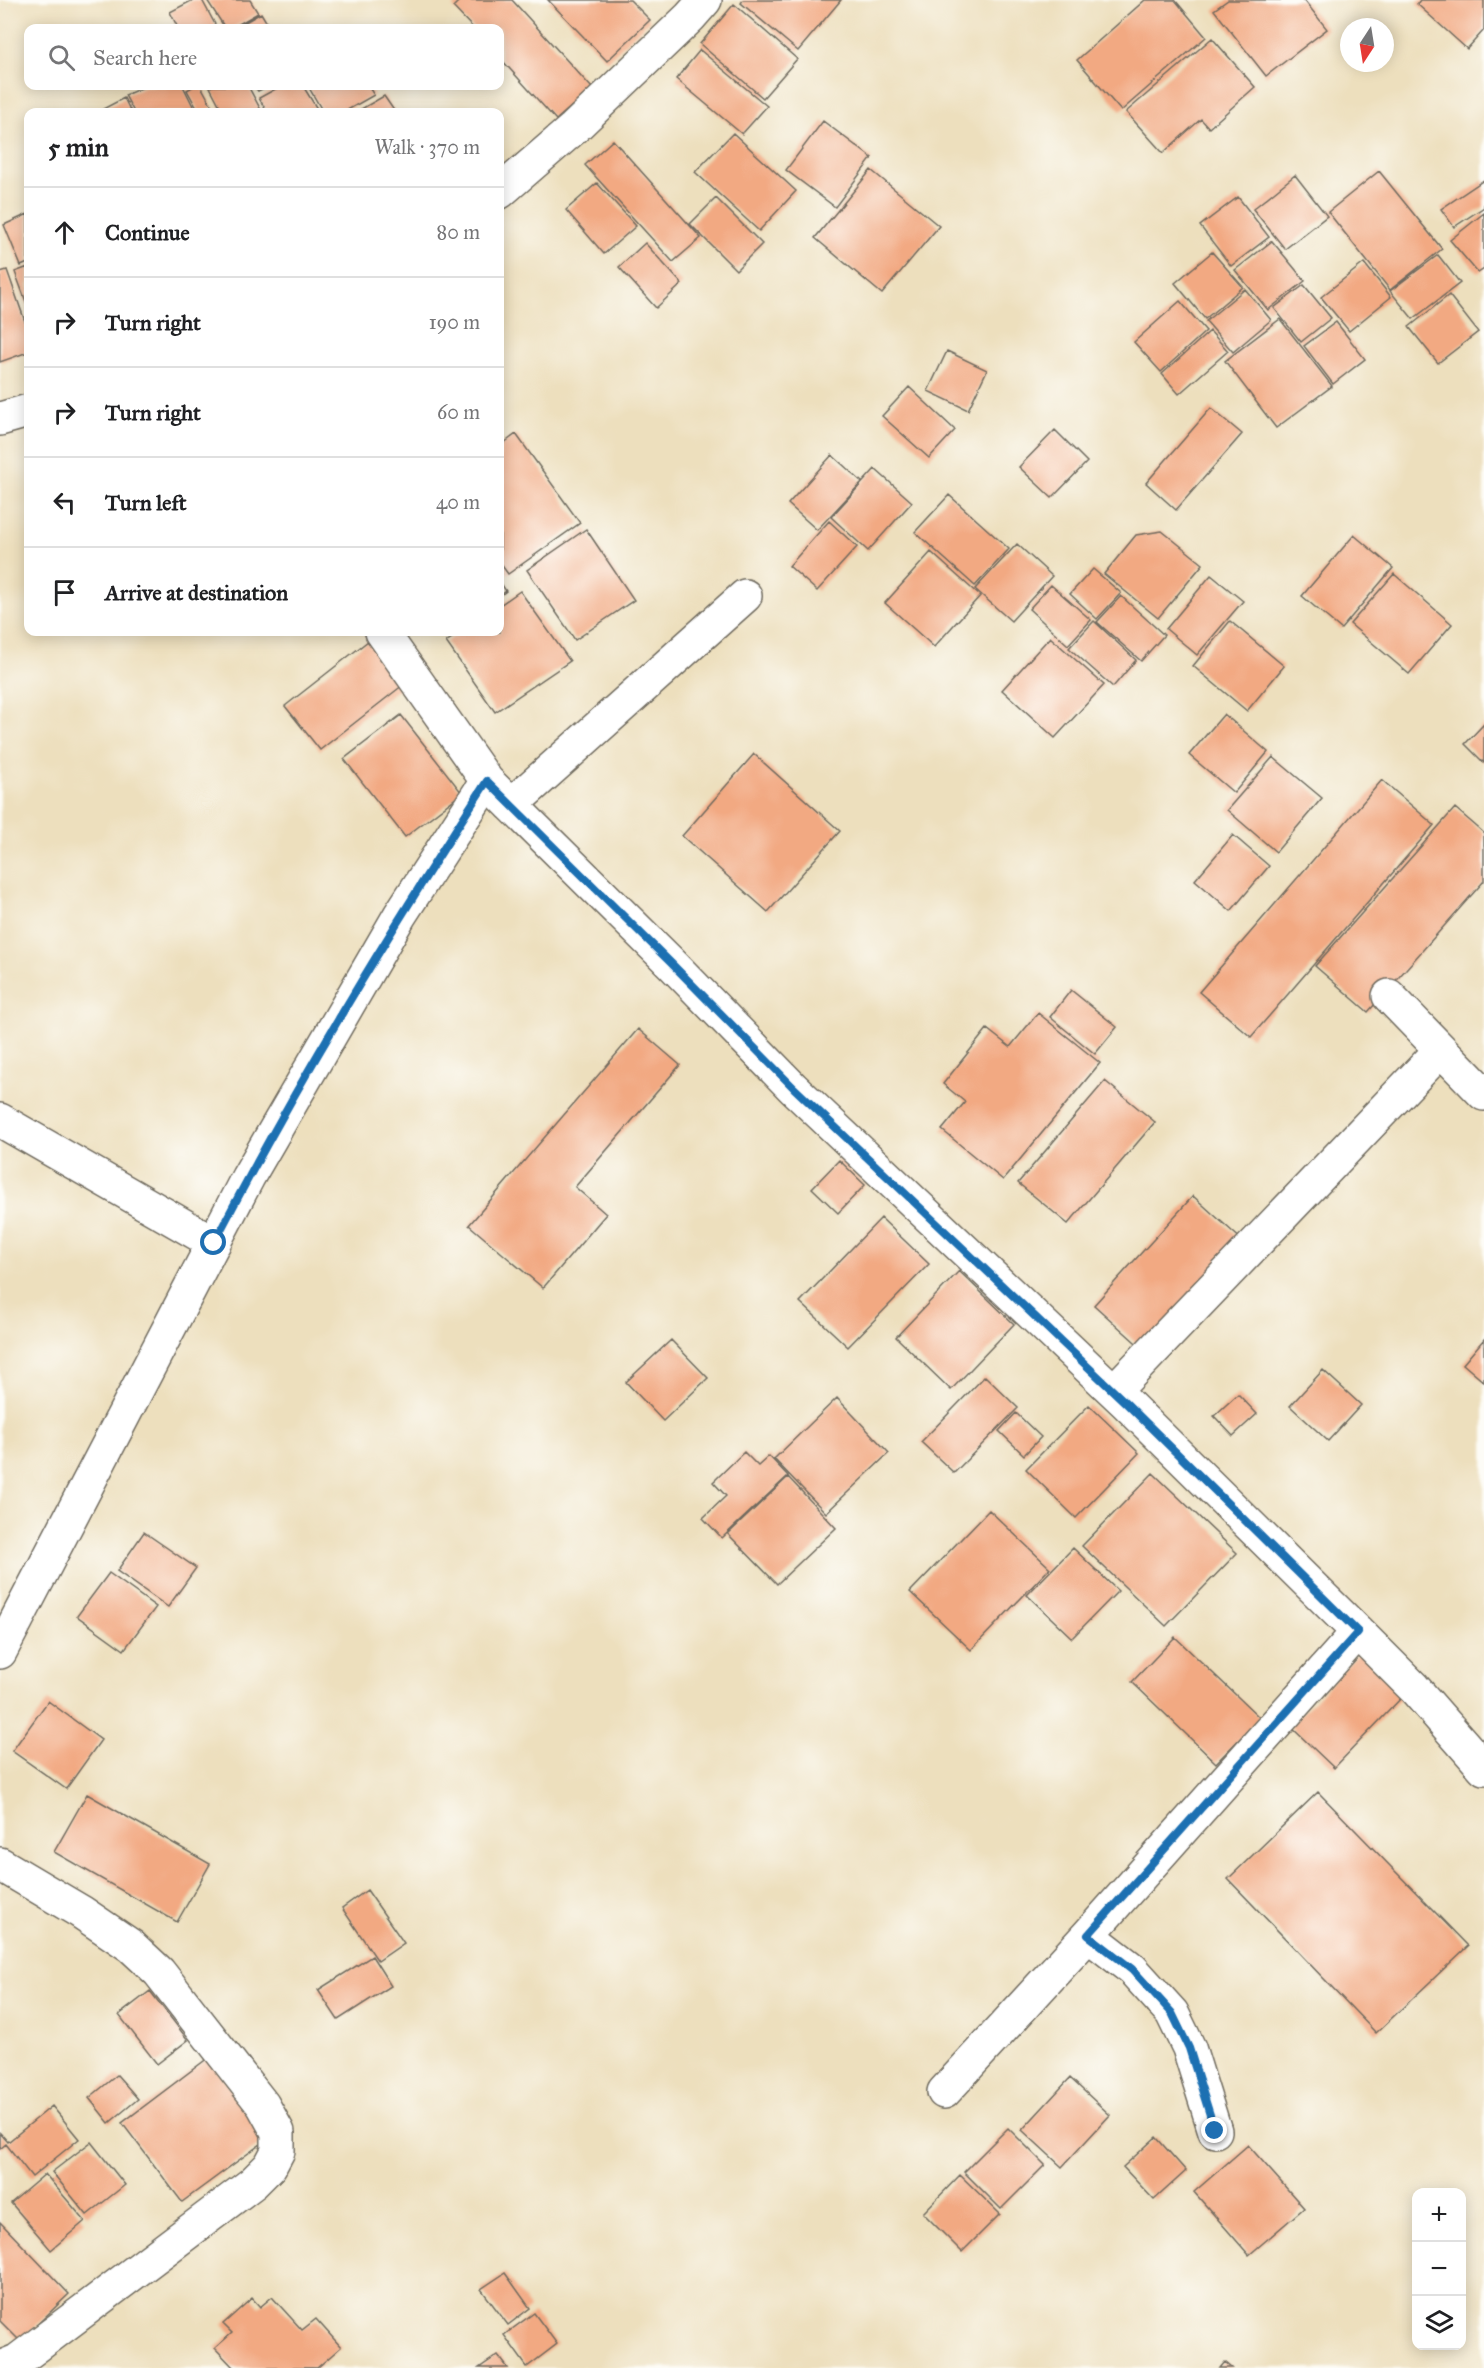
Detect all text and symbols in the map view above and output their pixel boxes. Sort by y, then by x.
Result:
north arrow [1340,18,1394,72]
search box [24,24,504,90]
icon: search [45,41,78,74]
text: Search here [93,44,197,71]
text: 5 min [48,131,109,163]
text: Walk · 370 m [374,135,480,159]
icon: ahead [48,216,81,249]
text: Continue [105,219,190,246]
text: 80 m [437,220,480,244]
icon: right [48,306,81,339]
text: Turn right [105,309,201,336]
text: 190 m [429,310,480,334]
icon: right [48,396,81,429]
text: Turn right [105,399,201,426]
text: 60 m [437,400,480,424]
icon: left [48,486,81,519]
text: Turn left [105,489,187,516]
text: 40 m [436,490,480,514]
icon: arrive [48,576,81,609]
text: Arrive at destination [105,579,288,606]
route start [200,1229,226,1255]
route end [1201,2117,1227,2143]
map controls [1412,2188,1466,2350]
button: + [1412,2188,1466,2242]
button: − [1412,2242,1466,2296]
button: layers [1412,2296,1466,2350]

